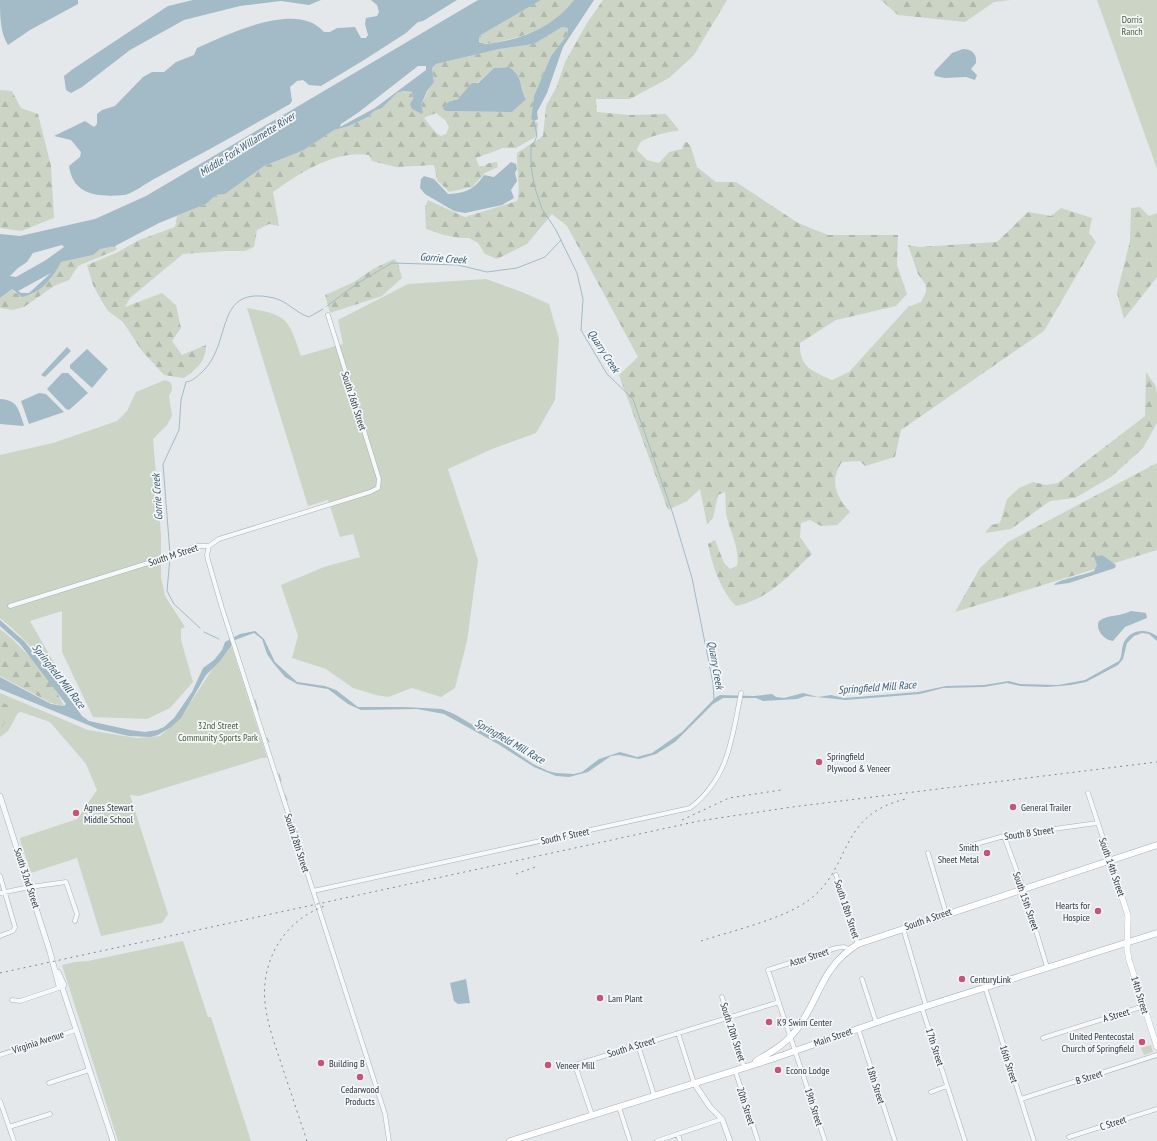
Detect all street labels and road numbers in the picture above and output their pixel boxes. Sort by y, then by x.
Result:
street label: South 26th Street [338,370,370,432]
street label: South M Street [147,541,200,569]
street label: South 28th Street [281,812,313,874]
street label: South B Street [1003,823,1055,843]
street label: South F Street [540,824,591,847]
street label: South 14th Street [1096,836,1128,898]
street label: South 32nd Street [11,846,43,910]
street label: South 15th Street [1010,870,1042,932]
street label: South 18th Street [831,878,863,940]
street label: South A Street [903,905,954,933]
street label: Aster Street [788,944,830,969]
street label: 14th Street [1128,974,1152,1016]
street label: South 20th Street [717,1001,749,1063]
street label: A Street [1101,1005,1131,1025]
street label: Main Street [812,1024,854,1050]
street label: 17th Street [923,1026,947,1068]
street label: Virginia Avenue [9,1028,66,1057]
street label: South A Street [606,1034,657,1060]
street label: 16th Street [997,1043,1021,1085]
street label: 18th Street [864,1064,888,1106]
street label: B Street [1074,1066,1104,1087]
street label: 20th Street [734,1085,758,1127]
street label: 19th Street [802,1086,826,1128]
street label: C Street [1098,1113,1128,1133]

